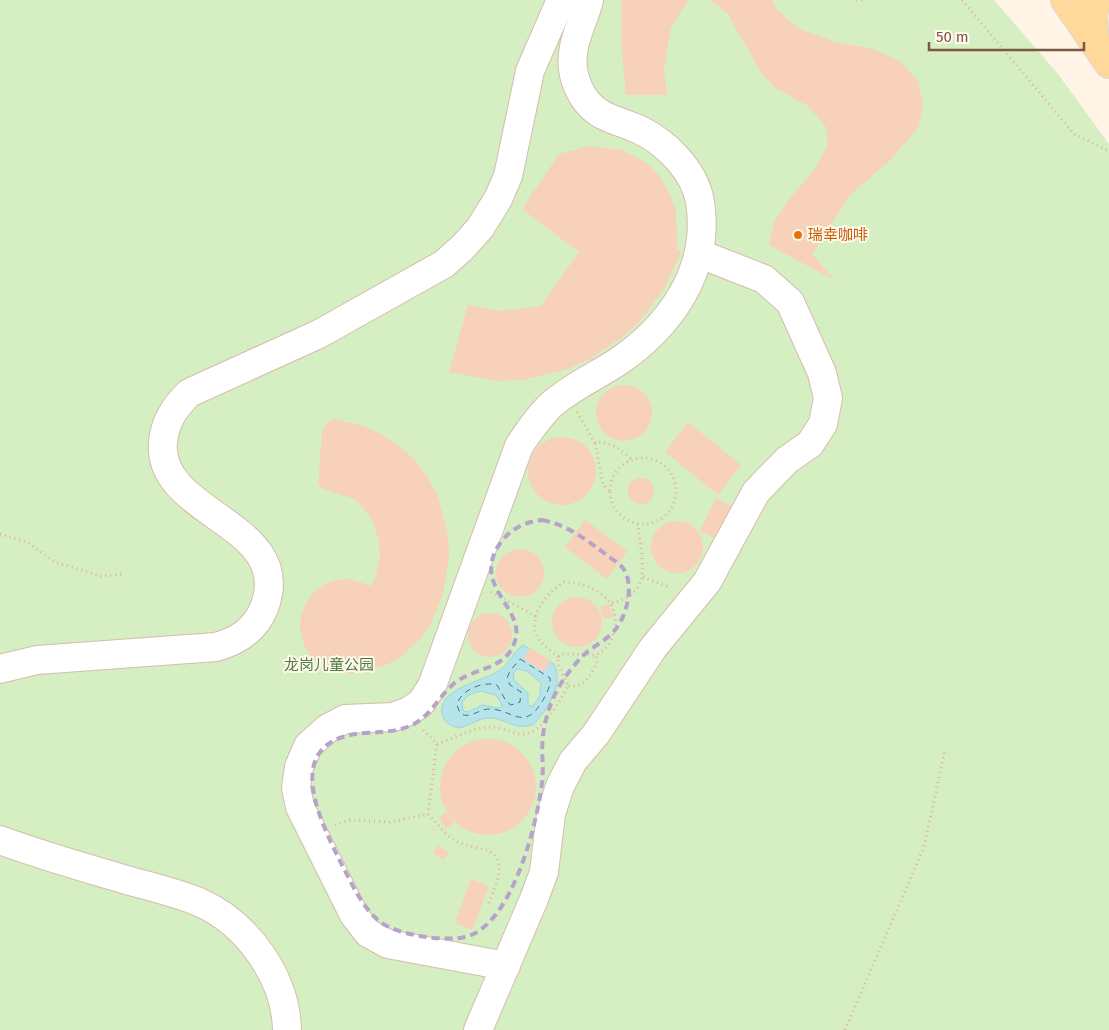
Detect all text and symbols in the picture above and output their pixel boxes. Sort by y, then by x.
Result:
scale bar [929,20,1084,52]
text: 50 m [936,28,969,46]
place label: 瑞幸咖啡 [808,226,868,244]
marker: 瑞幸咖啡 [792,229,804,241]
park label: 龙岗儿童公园 [284,656,374,674]

